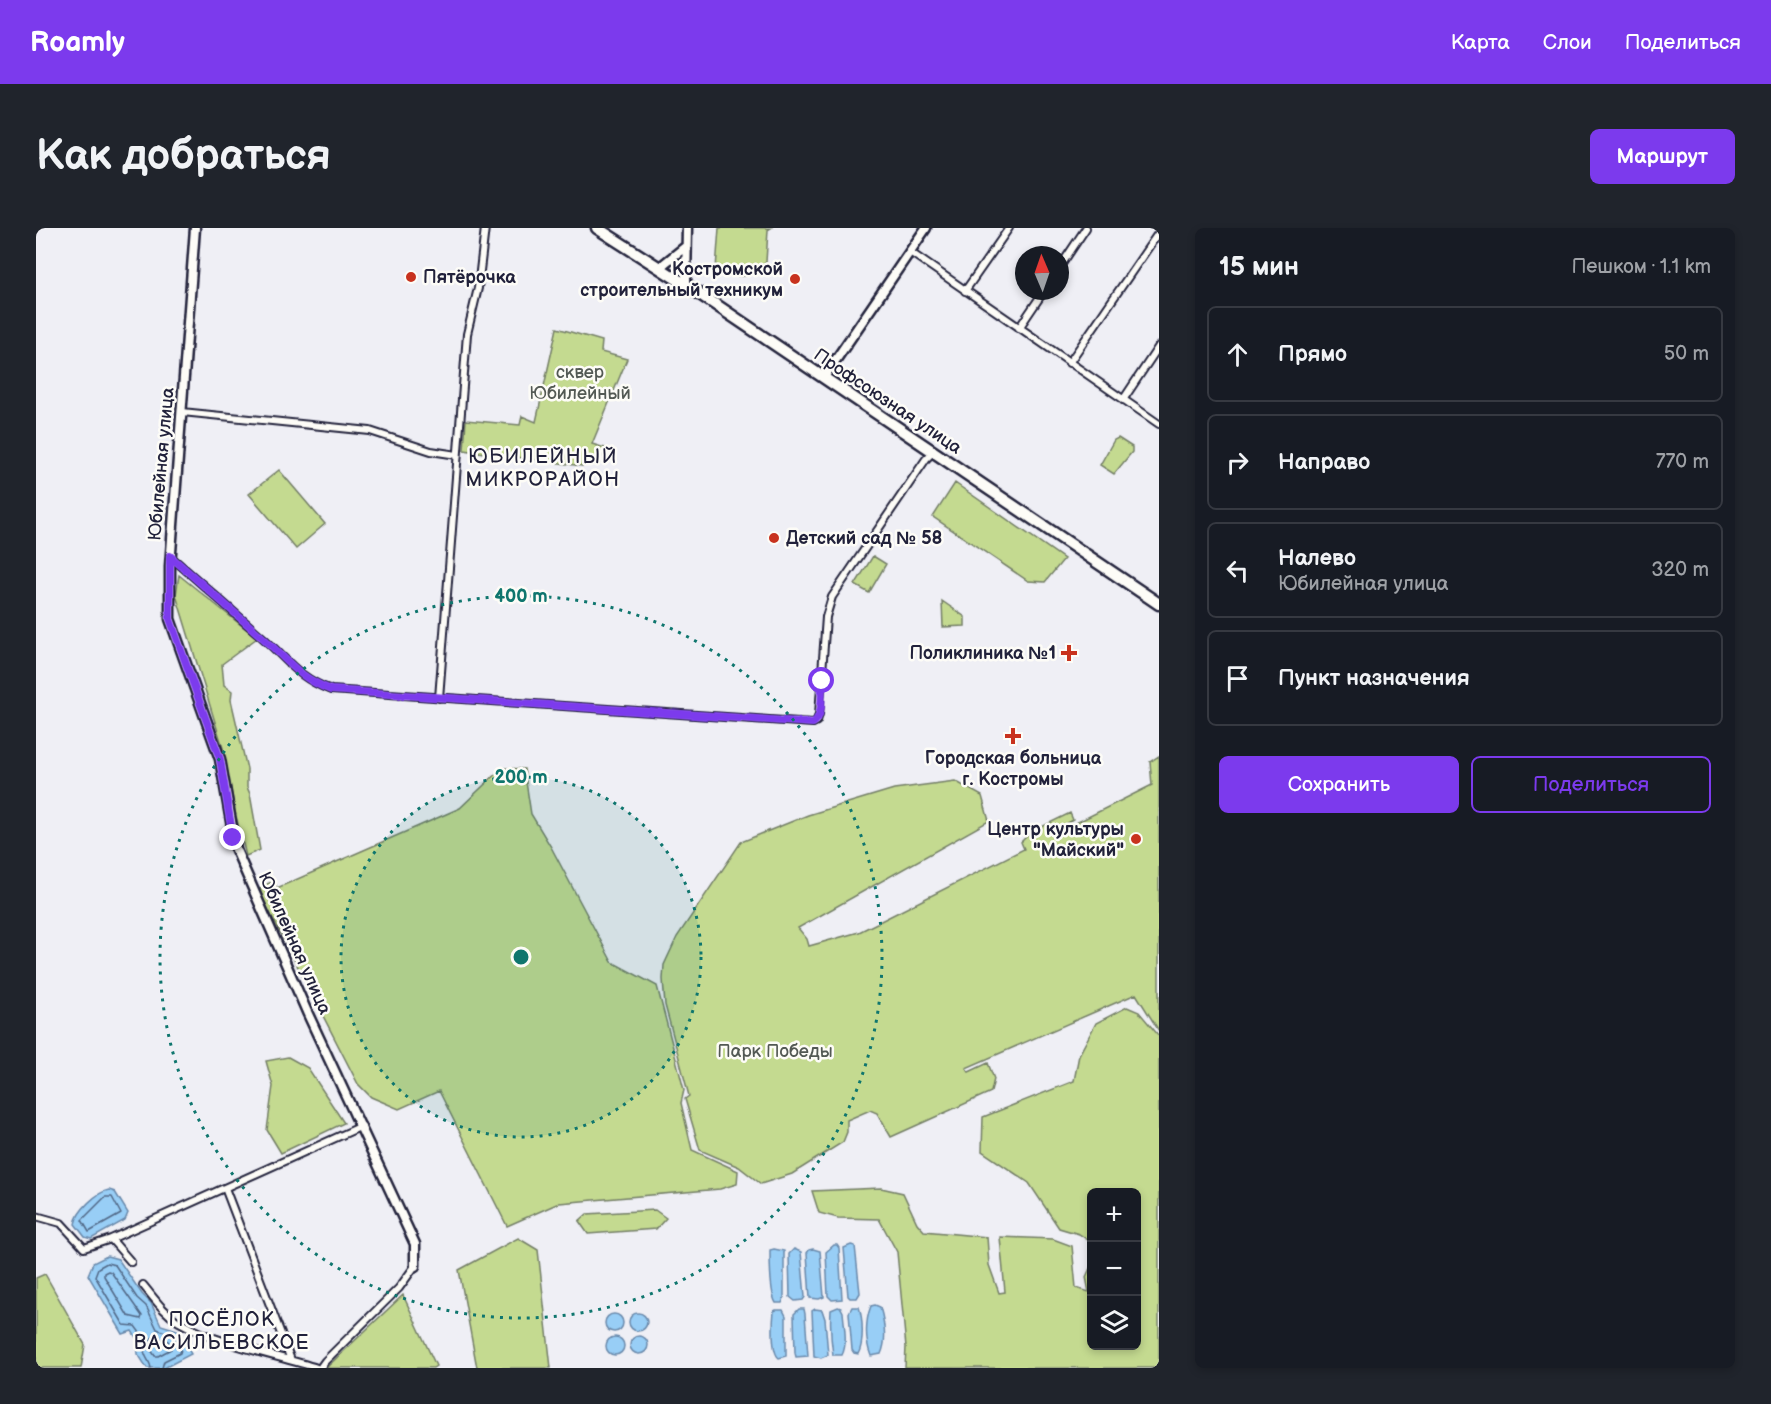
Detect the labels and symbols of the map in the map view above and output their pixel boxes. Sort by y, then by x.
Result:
north arrow [1015,246,1069,300]
place label: Костромской строительный техникум [580,259,783,301]
place label: Пятёрочка [423,267,516,288]
marker: Пятёрочка [404,270,418,284]
marker: Костромской строительный техникум [788,272,802,286]
street label: Профсоюзная улица [810,344,966,459]
park label: сквер Юбилейный [529,362,631,404]
street label: Юбилейная улица [144,386,179,541]
district label: ЮБИЛЕЙНЫЙ МИКРОРАЙОН [465,445,621,492]
place label: Детский сад № 58 [786,528,943,549]
marker: Детский сад № 58 [767,531,781,545]
text: 400 m [494,586,548,607]
place label: Поликлиника №1 [909,643,1056,664]
marker: Поликлиника №1 [1060,644,1078,662]
route start [808,667,834,693]
marker: Городская больница г. Костромы [1004,727,1022,745]
place label: Городская больница г. Костромы [925,748,1102,790]
text: 200 m [494,767,548,788]
place label: Центр культуры "Майский" [987,819,1124,861]
route end [219,824,245,850]
marker: Центр культуры "Майский" [1129,832,1143,846]
street label: Юбилейная улица [254,869,336,1018]
centre of rings [511,947,531,967]
park label: Парк Победы [717,1041,833,1062]
district label: ПОСЁЛОК ВАСИЛЬЕВСКОЕ [134,1307,310,1355]

